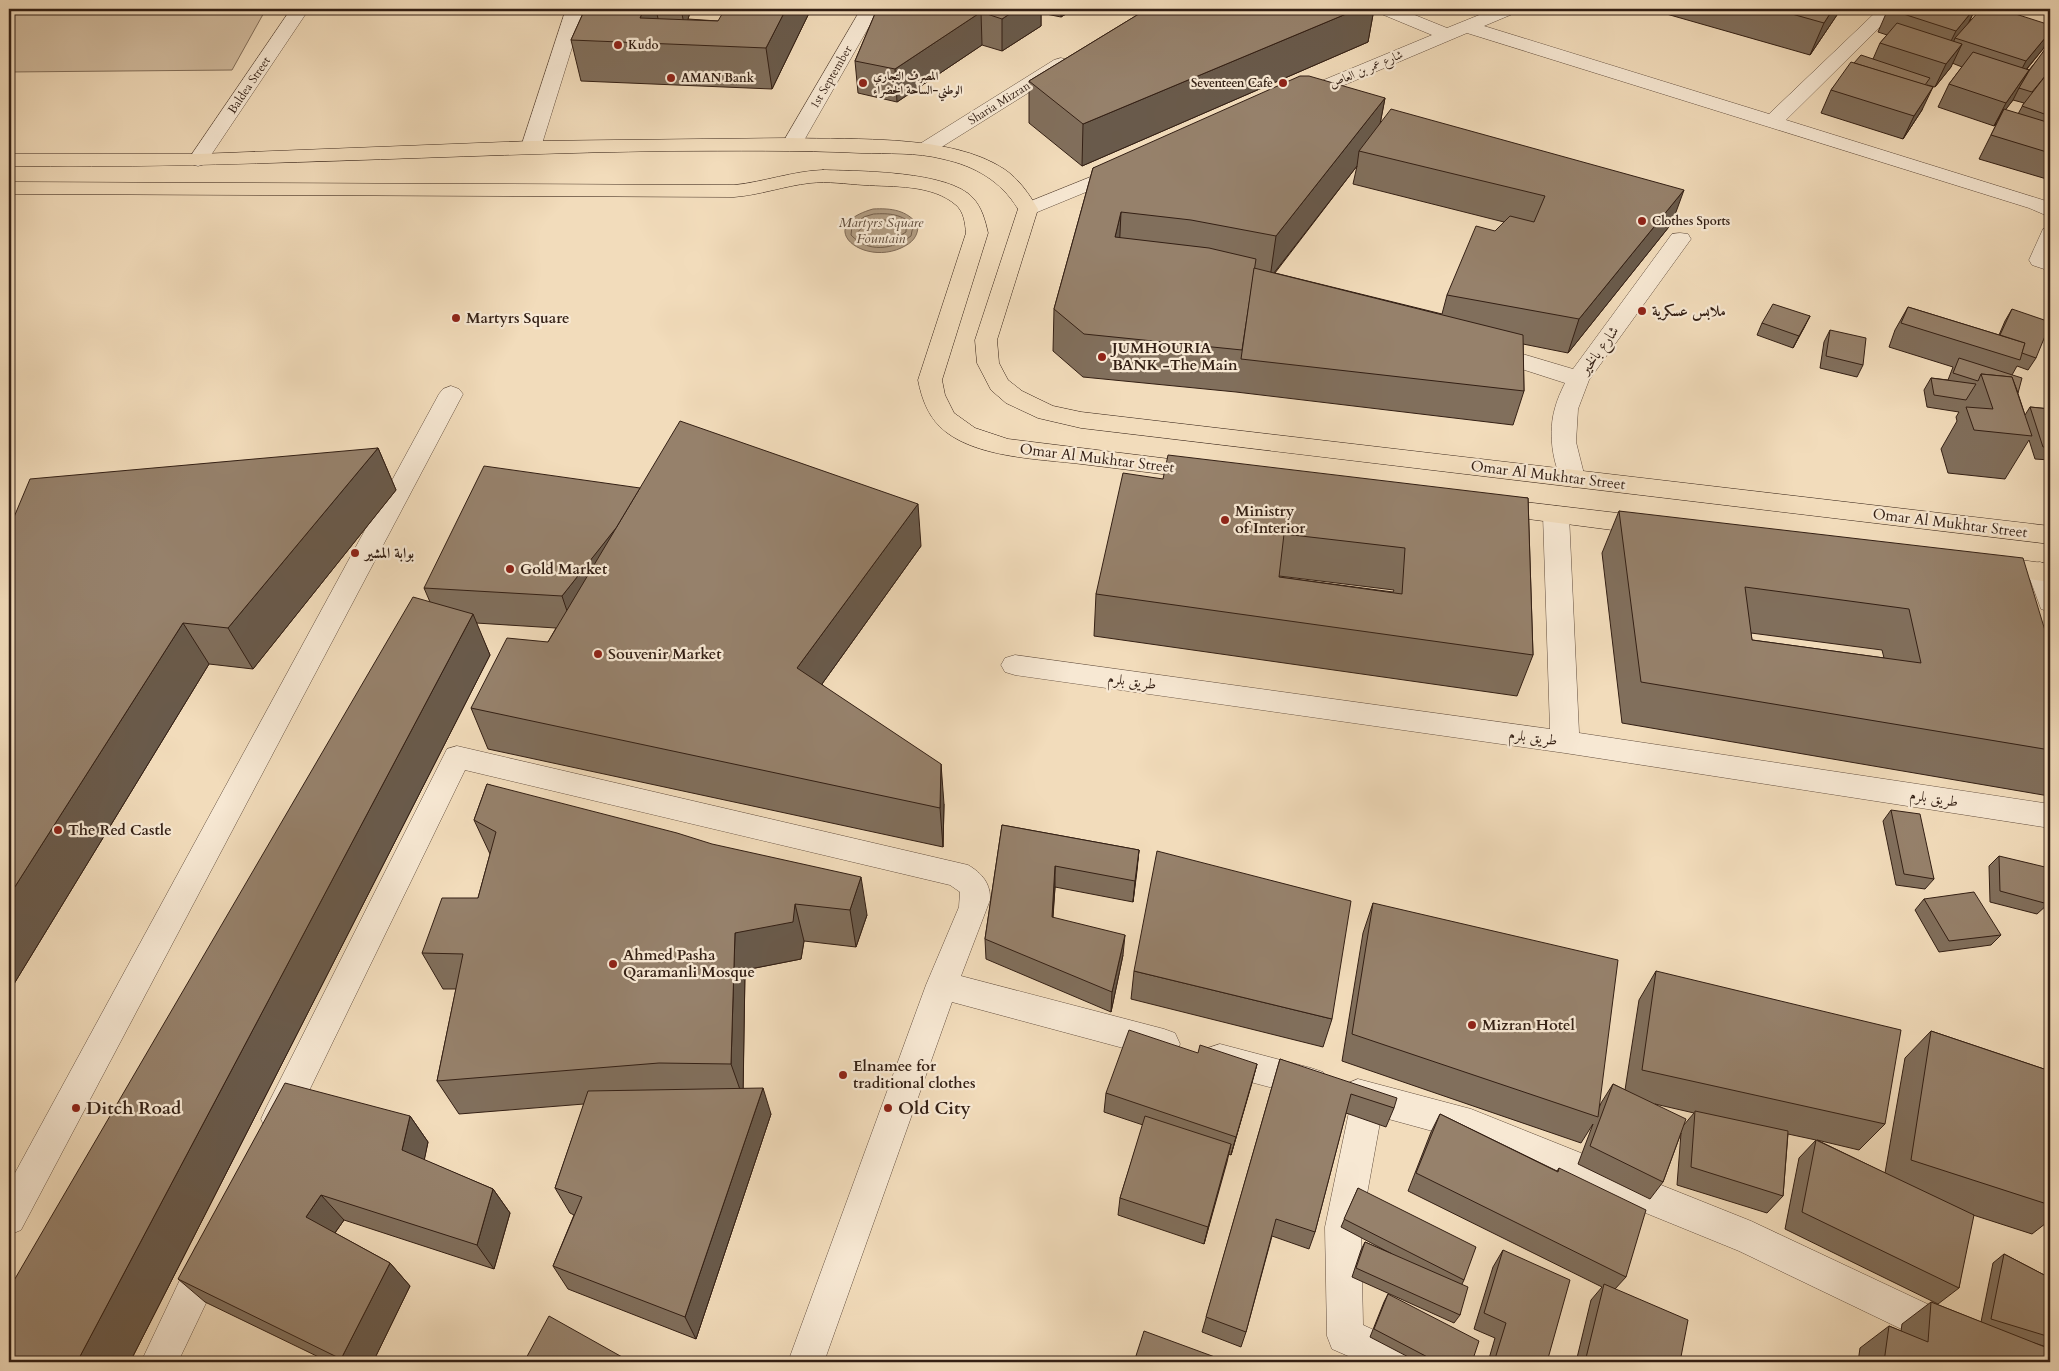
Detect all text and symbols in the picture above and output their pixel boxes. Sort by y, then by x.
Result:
place label: Kudo [628,37,659,53]
marker: Kudo [612,39,624,51]
street label: 1st September [806,42,856,112]
street label: شارع عمر بن العاص [1327,46,1407,94]
street label: Baldea Street [224,53,274,117]
place label: المصرف التجاري الوطني-الساحة الخضراء [873,68,963,102]
place label: AMAN Bank [681,70,755,86]
marker: AMAN Bank [665,72,677,84]
place label: Seventeen Cafe [1191,75,1273,91]
marker: المصرف التجاري الوطني-الساحة الخضراء [857,77,869,89]
street label: Sharia Mizran [965,77,1033,128]
marker: Seventeen Cafe [1277,77,1289,89]
water label: Martyrs Square Fountain [839,213,924,248]
place label: Clothes Sports [1652,213,1730,229]
marker: Clothes Sports [1636,215,1648,227]
place label: ملابس عسكرية [1652,301,1726,321]
marker: ملابس عسكرية [1636,305,1648,317]
place label: Martyrs Square [466,308,569,328]
marker: Martyrs Square [450,312,462,324]
street label: شارع بالخير [1573,322,1626,382]
place label: JUMHOURIA BANK -The Main [1110,338,1238,375]
marker: JUMHOURIA BANK -The Main [1096,351,1108,363]
street label: Omar Al Mukhtar Street [1019,439,1176,477]
street label: Omar Al Mukhtar Street [1470,456,1627,494]
place label: Ministry of Interior [1235,501,1306,538]
street label: Omar Al Mukhtar Street [1872,504,2029,542]
marker: Ministry of Interior [1219,514,1231,526]
place label: بوابة المشير [363,543,414,563]
marker: بوابة المشير [349,547,361,559]
place label: Gold Market [520,559,608,579]
marker: Gold Market [504,563,516,575]
place label: Souvenir Market [608,644,722,664]
marker: Souvenir Market [592,648,604,660]
street label: طريق بلرم [1106,668,1158,697]
street label: طريق بلرم [1507,724,1559,753]
street label: طريق بلرم [1908,784,1960,815]
place label: The Red Castle [68,820,172,840]
marker: The Red Castle [52,824,64,836]
place label: Ahmed Pasha Qaramanli Mosque [623,945,755,982]
marker: Ahmed Pasha Qaramanli Mosque [607,958,619,970]
place label: Mizran Hotel [1482,1015,1575,1035]
marker: Mizran Hotel [1466,1019,1478,1031]
place label: Elnamee for traditional clothes [853,1056,976,1093]
marker: Elnamee for traditional clothes [837,1069,849,1081]
place label: Ditch Road [86,1096,182,1121]
place label: Old City [898,1096,971,1121]
marker: Ditch Road [70,1102,82,1114]
marker: Old City [882,1102,894,1114]

